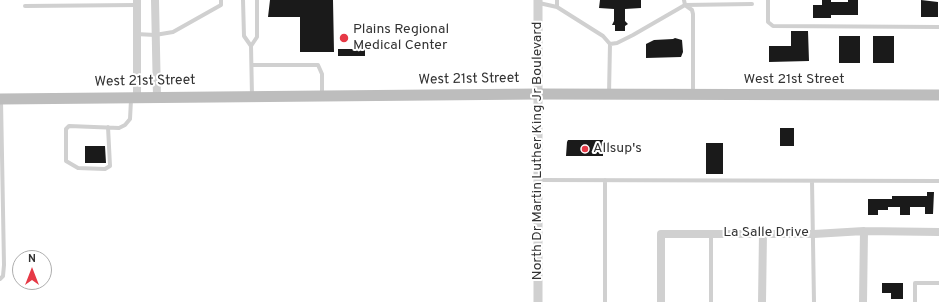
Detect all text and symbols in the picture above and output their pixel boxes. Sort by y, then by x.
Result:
place label: Plains Regional Medical Center [353,22,449,54]
street label: North Dr Martin Luther King Jr Boulevard [530,22,546,280]
marker: Plains Regional Medical Center [338,32,350,44]
street label: West 21st Street [418,71,520,89]
street label: West 21st Street [744,72,844,88]
street label: West 21st Street [94,73,196,91]
place label: Allsup's [593,141,642,157]
marker: Allsup's [580,144,590,154]
street label: La Salle Drive [723,225,809,241]
north arrow [12,250,52,290]
text: N [28,252,36,266]

